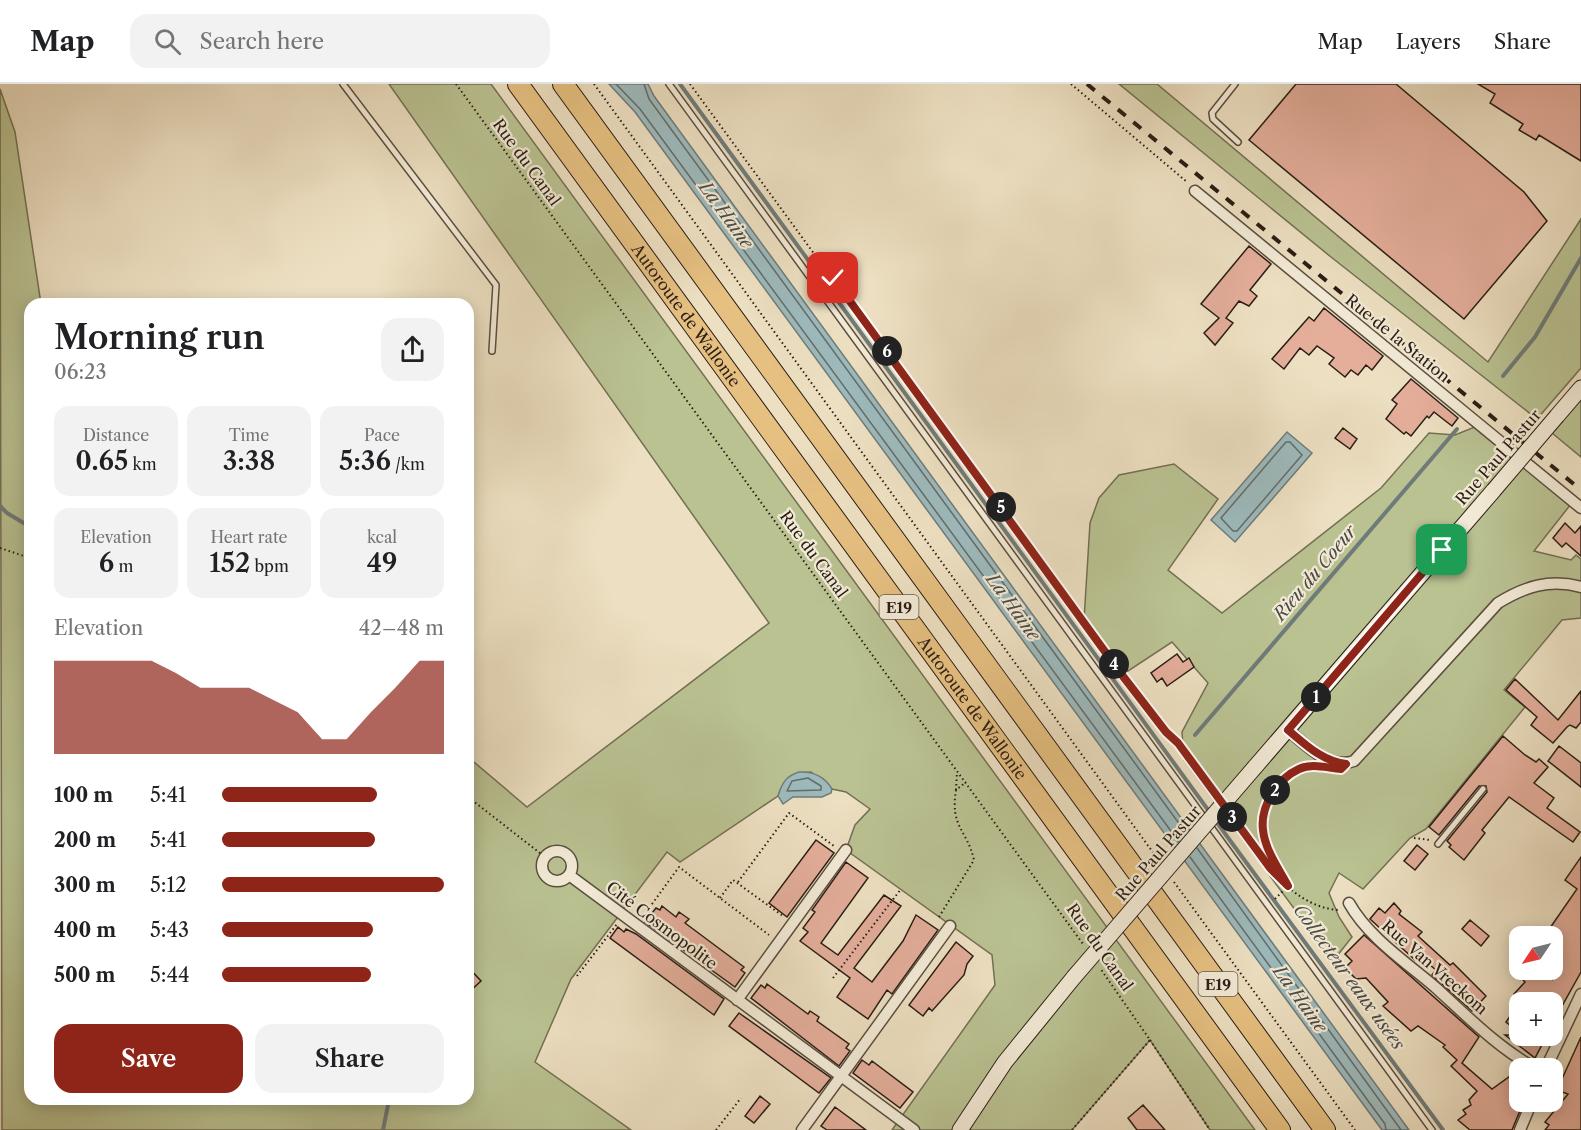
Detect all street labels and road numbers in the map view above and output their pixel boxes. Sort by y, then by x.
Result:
street label: Rue du Canal [489,115,565,210]
street label: Autoroute de Wallonie [627,239,745,391]
street label: Rue de la Station [1342,290,1454,386]
street label: Rue Paul Pastur [1451,405,1545,509]
street label: Rue du Canal [776,507,852,602]
road number: E19 [880,595,918,619]
street label: Autoroute de Wallonie [913,632,1031,783]
street label: Rue Paul Pastur [1111,801,1205,905]
street label: Cité Cosmopolite [603,877,721,973]
street label: Rue du Canal [1062,899,1138,995]
street label: Rue Van Vreckom [1378,916,1492,1019]
road number: E19 [1198,972,1238,996]

